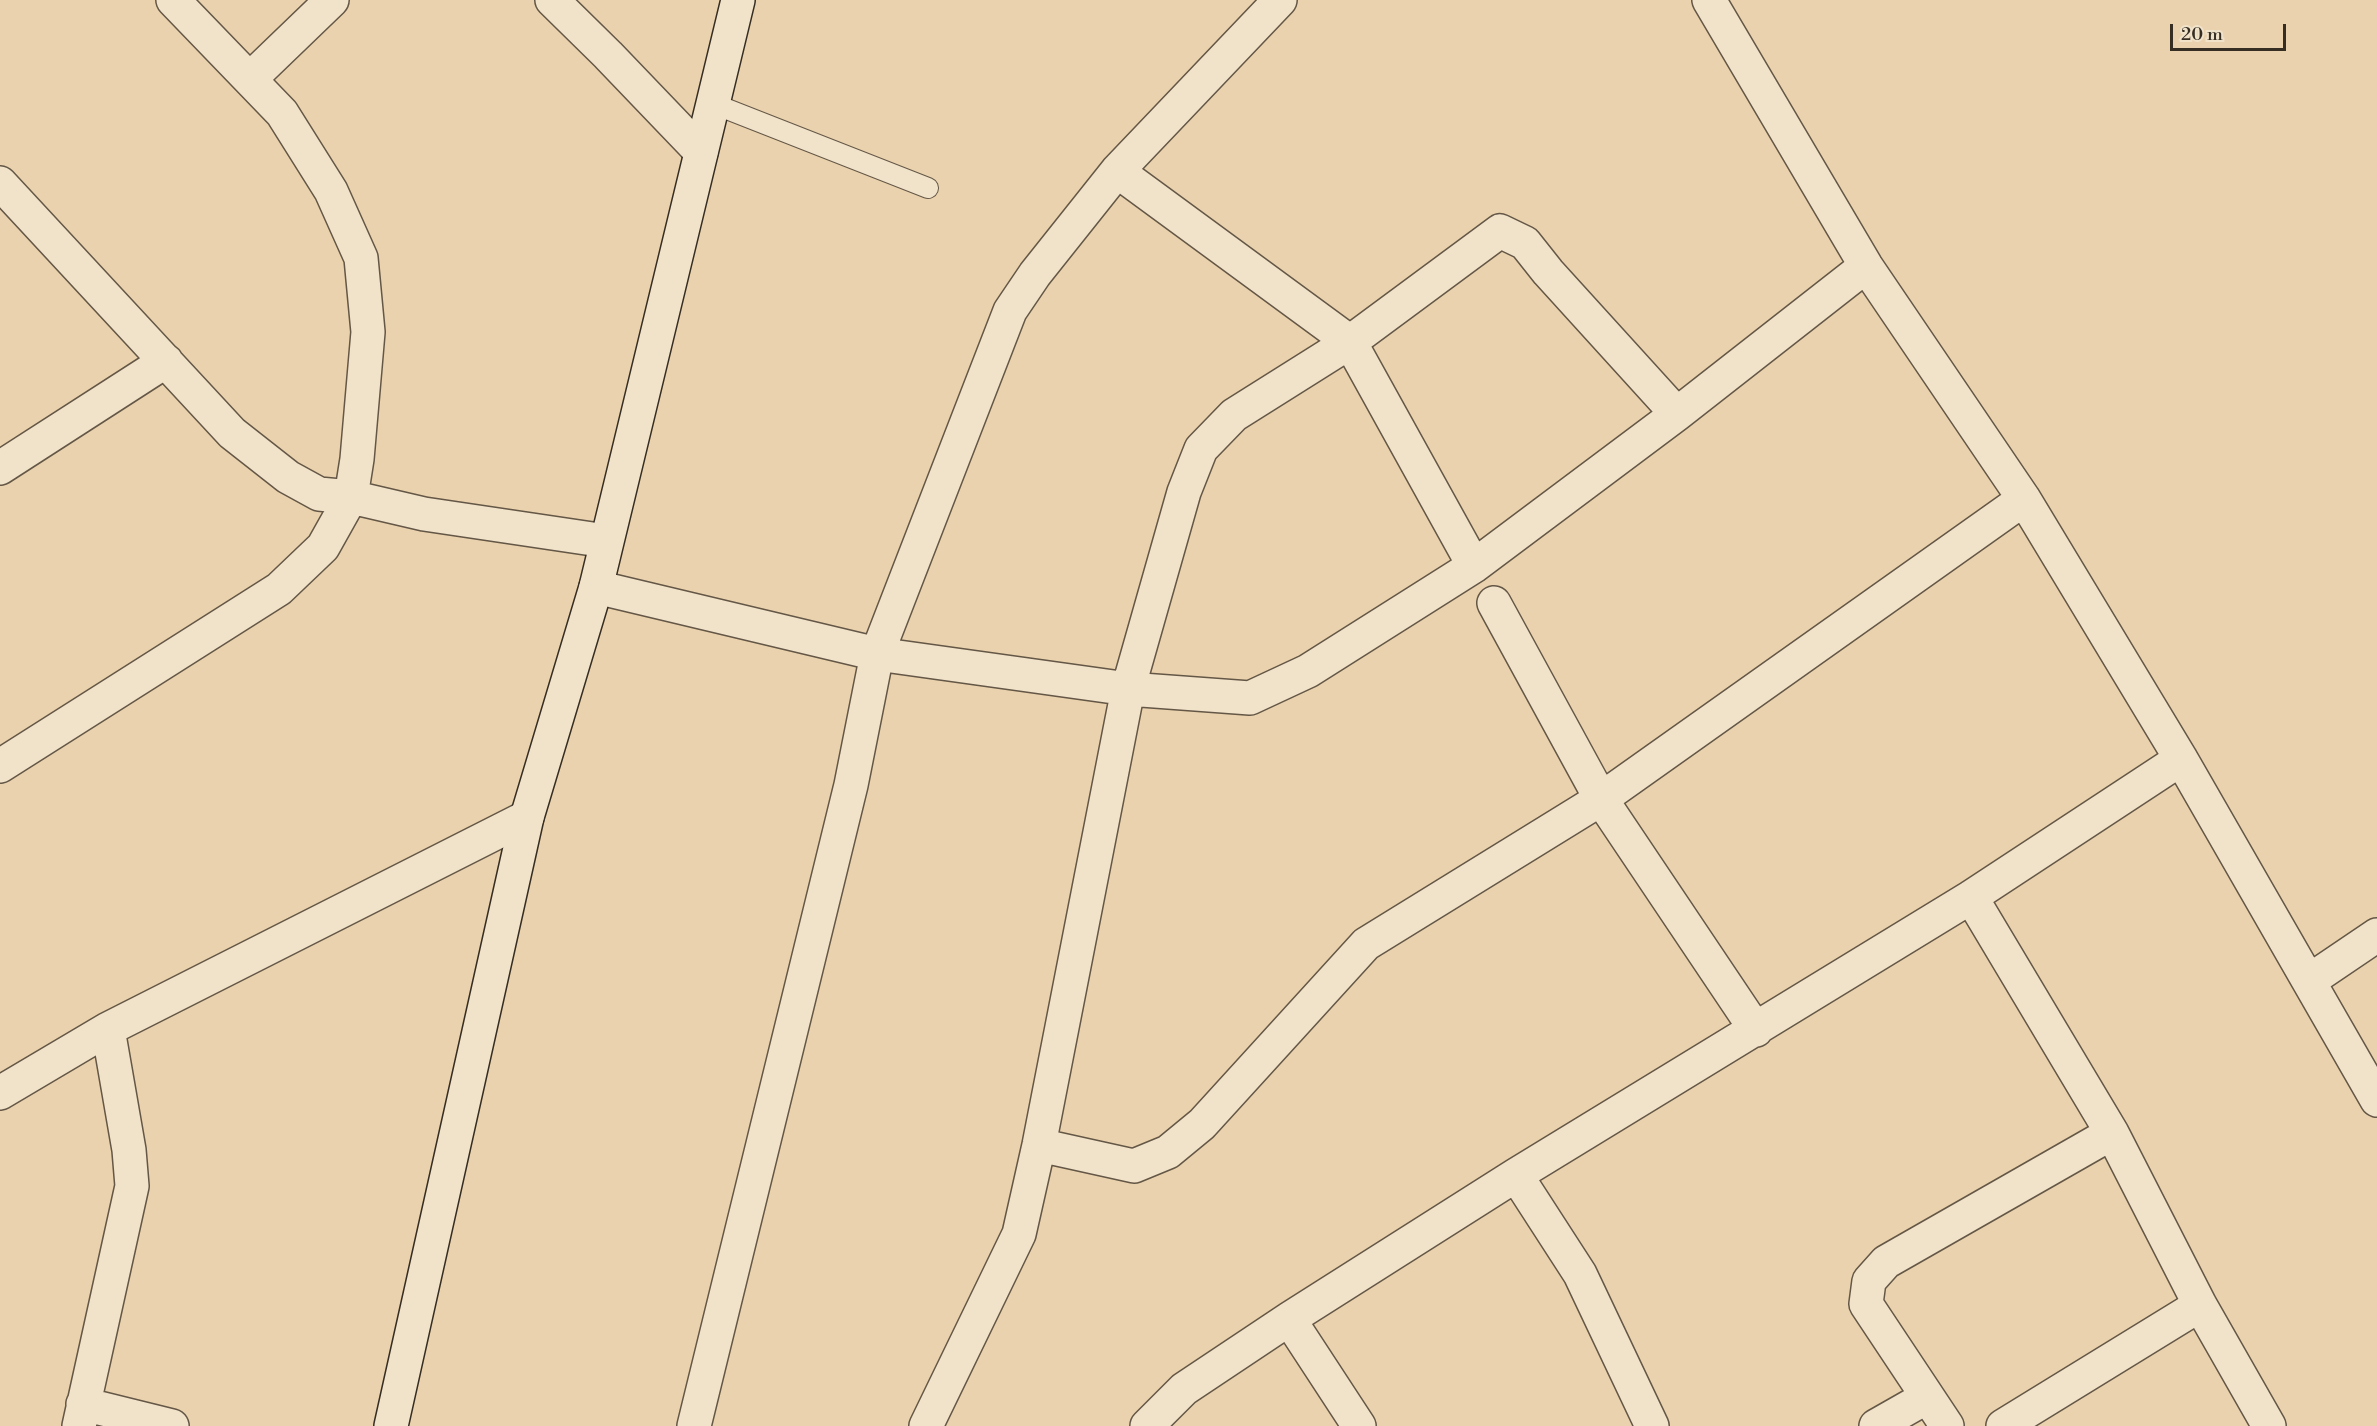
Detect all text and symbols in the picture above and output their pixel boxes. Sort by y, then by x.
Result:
scale bar [2173,12,2288,50]
text: 20 m [2181,23,2223,46]

